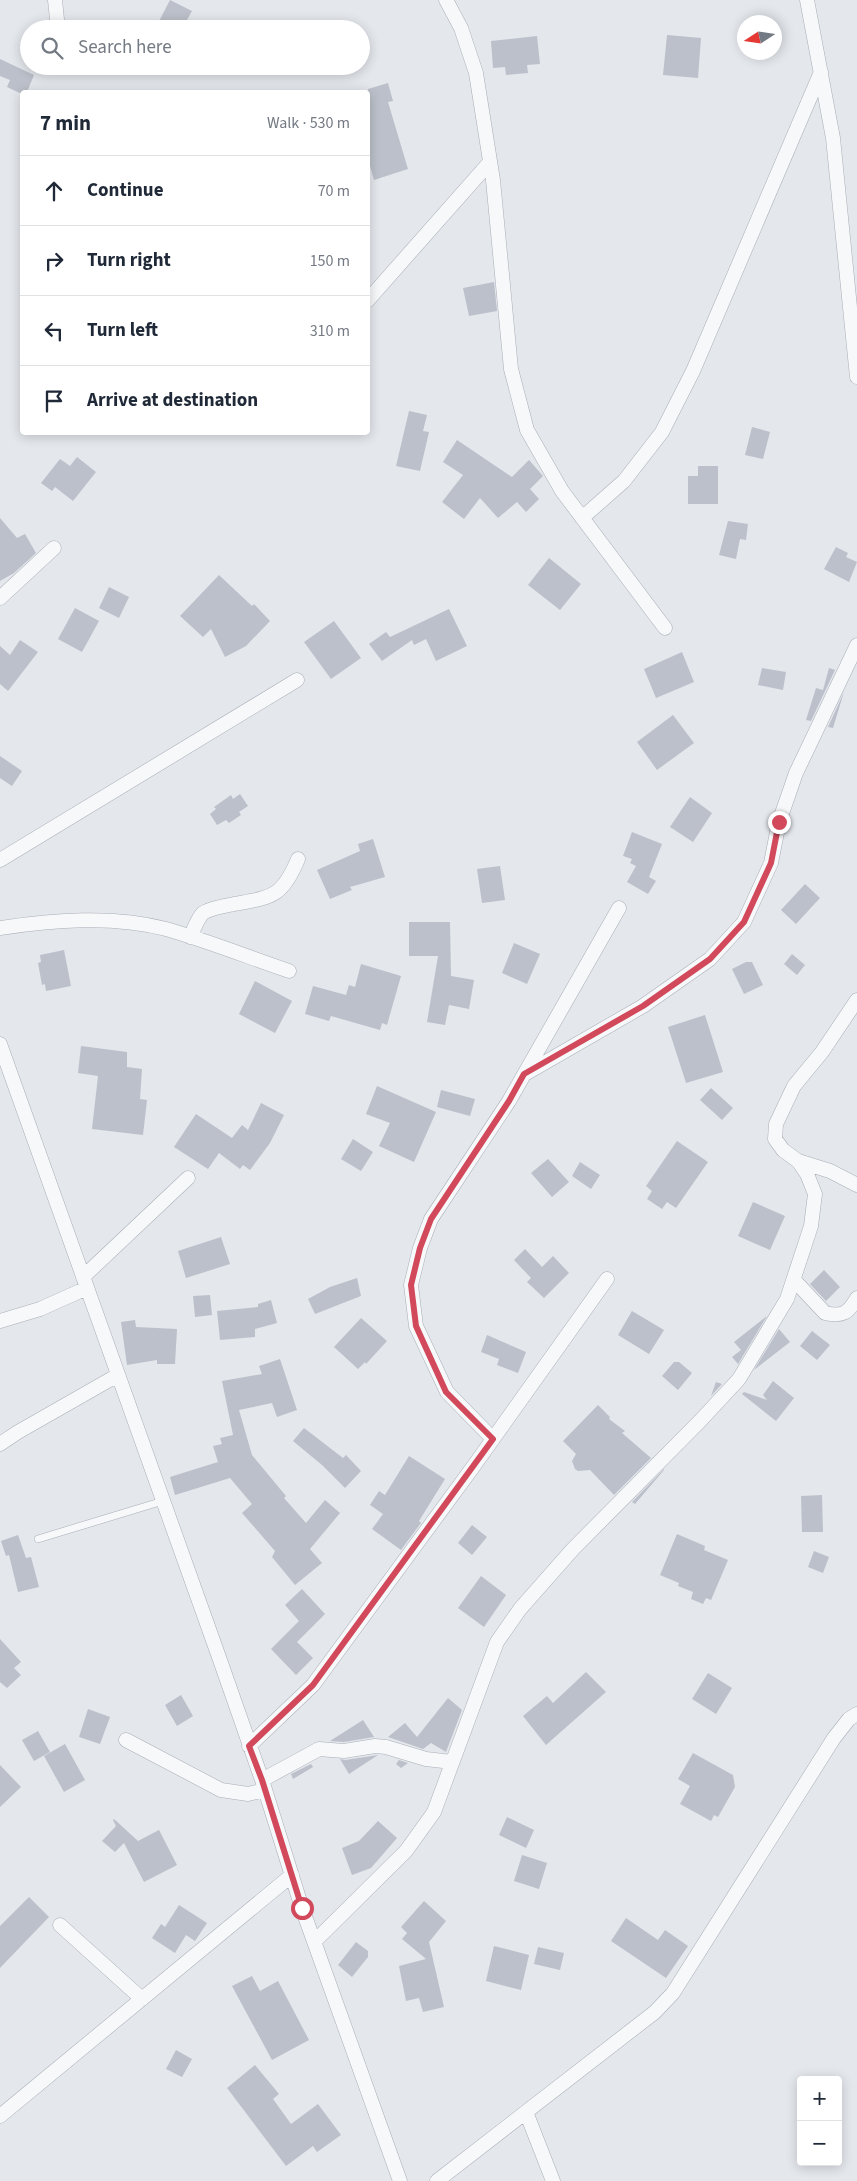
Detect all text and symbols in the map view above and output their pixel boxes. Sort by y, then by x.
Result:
north arrow [737,15,782,60]
search box [20,20,370,75]
icon: search [38,34,66,62]
text: Search here [78,34,172,61]
text: 7 min [40,108,91,138]
text: Walk · 530 m [267,112,350,134]
icon: ahead [40,177,68,205]
text: Continue [87,177,164,204]
text: 70 m [318,180,350,202]
icon: right [40,247,68,275]
text: Turn right [87,247,171,274]
text: 150 m [310,250,350,272]
icon: left [40,317,68,345]
text: Turn left [87,317,158,344]
text: 310 m [310,320,350,342]
icon: arrive [40,387,68,415]
text: Arrive at destination [87,387,258,414]
route end [768,811,791,834]
route start [291,1897,314,1920]
map controls [797,2076,842,2166]
button: + [797,2076,842,2121]
button: − [797,2121,842,2166]

